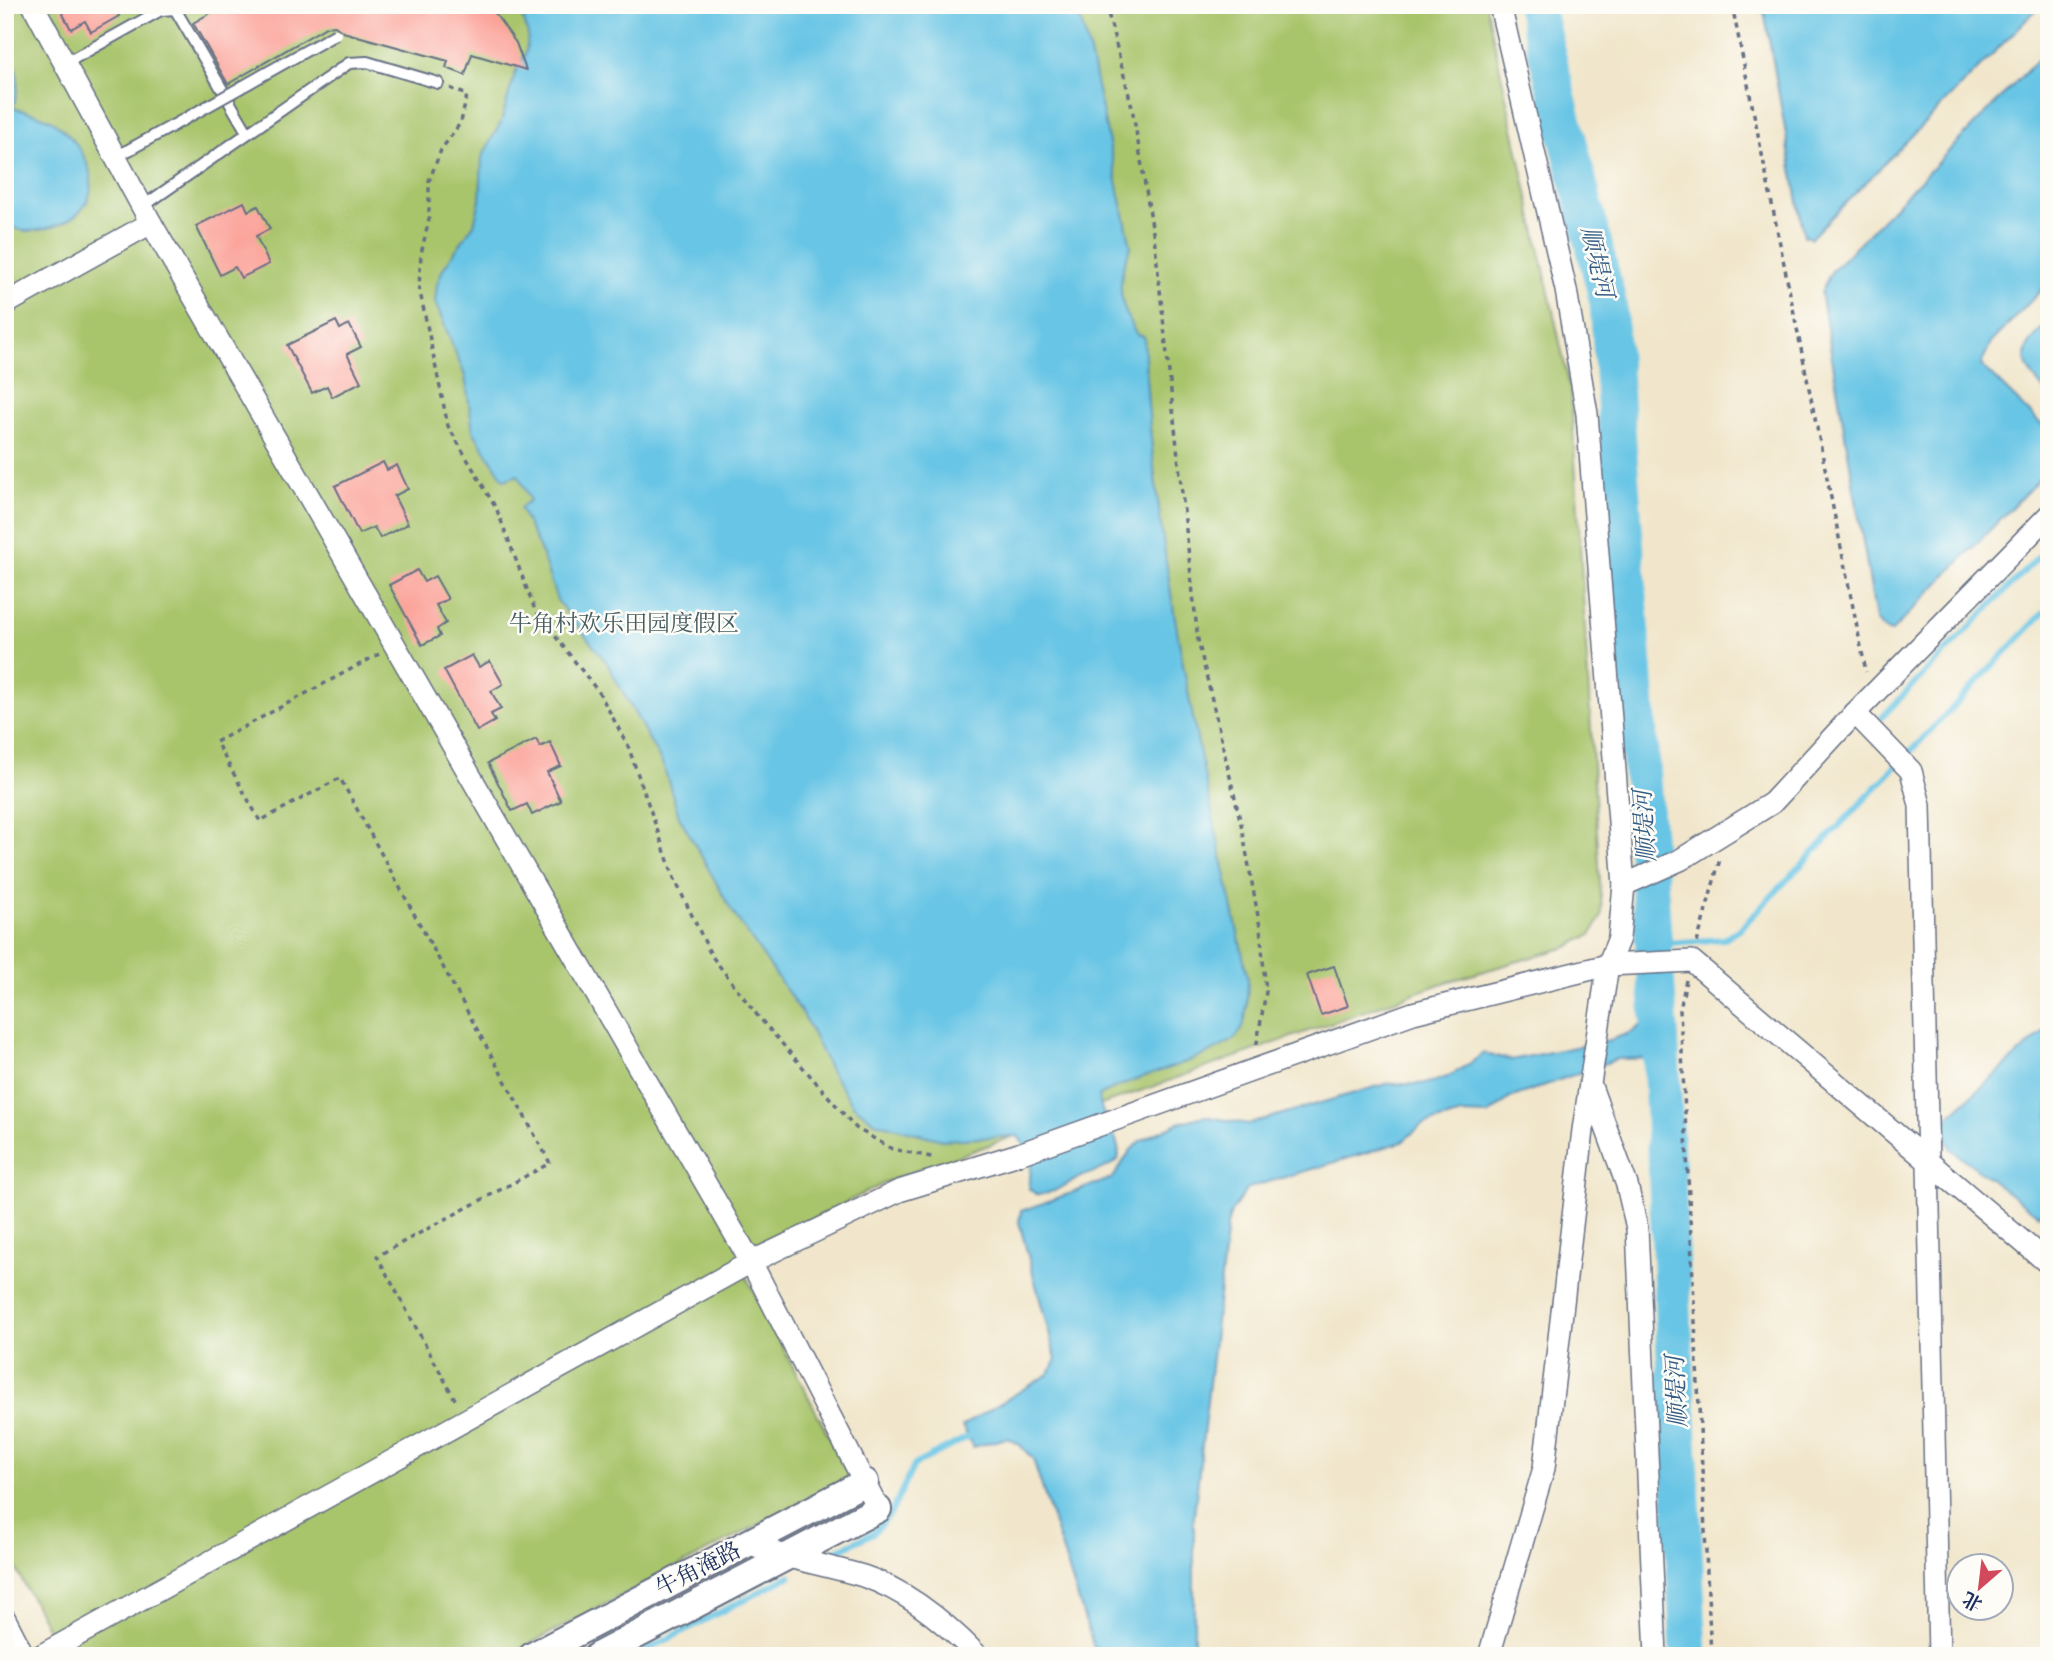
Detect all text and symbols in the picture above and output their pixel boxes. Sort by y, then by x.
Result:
water label: 顺堤河 [1573,223,1622,305]
park label: 牛角村欢乐田园度假区 [509,608,739,639]
water label: 顺堤河 [1626,785,1664,863]
water label: 顺堤河 [1658,1351,1695,1429]
street label: 牛角淹路 [650,1534,746,1604]
north arrow [1946,1552,2016,1622]
text: 北 [1958,1585,1987,1617]

